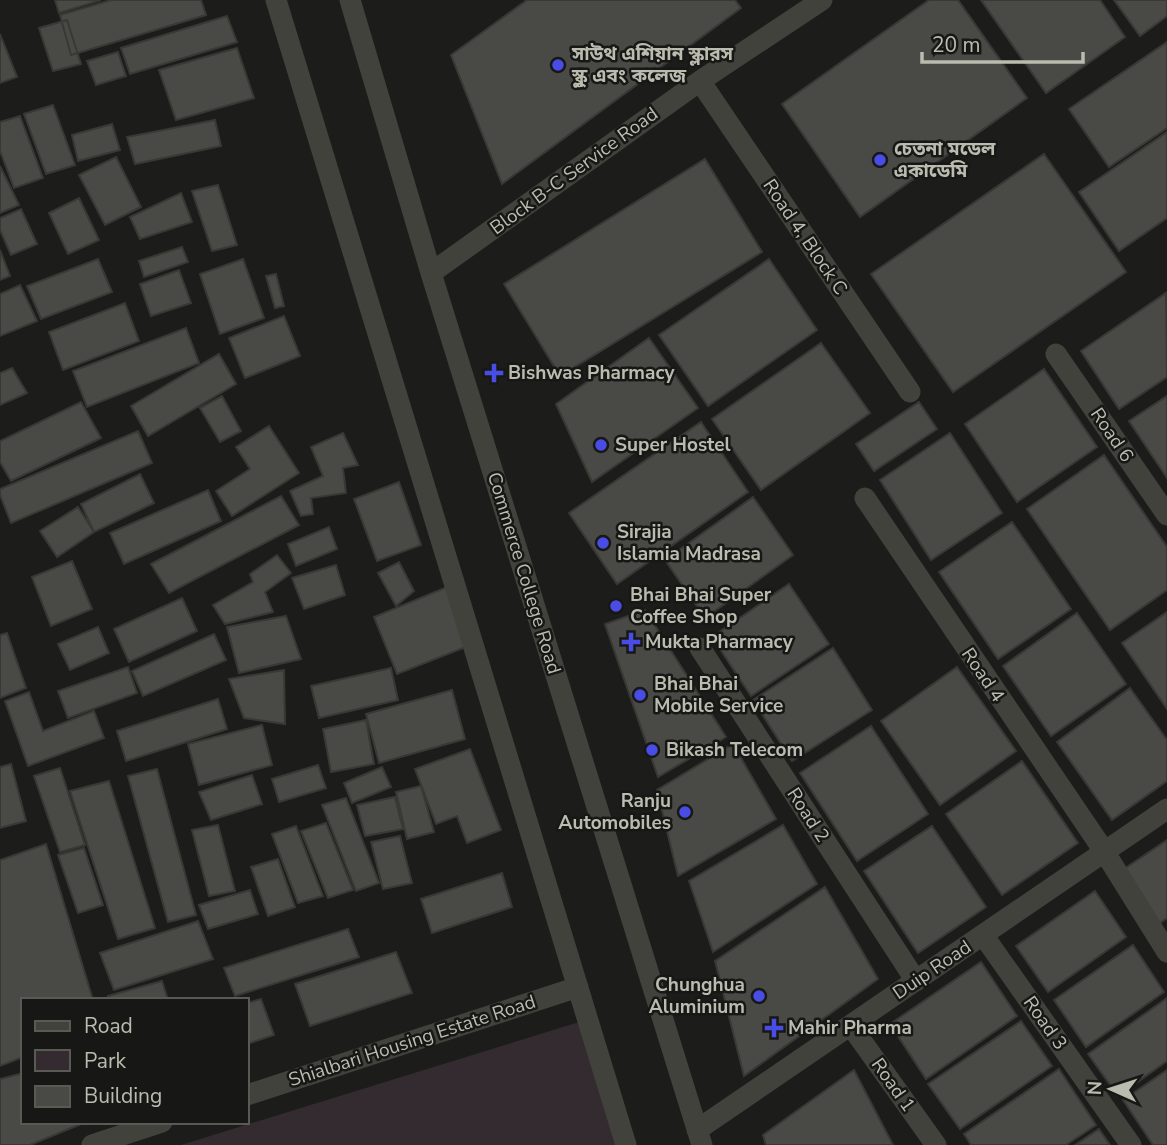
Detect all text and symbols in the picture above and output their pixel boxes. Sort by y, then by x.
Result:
scale bar [922,21,1083,65]
text: 20 m [932,31,981,59]
place label: সাউথ এশিয়ান স্কলারস স্কুল এবং কলেজ [571,41,734,89]
marker: সাউথ এশিয়ান স্কলারস স্কুল এবং কলেজ [550,57,566,73]
street label: Block B-C Service Road [485,101,663,241]
place label: চেতনা মডেল একাডেমি [894,136,996,184]
marker: চেতনা মডেল একাডেমি [872,152,888,168]
street label: Road 4, Block C [757,174,853,300]
place label: Bishwas Pharmacy [508,360,676,386]
marker: Bishwas Pharmacy [486,365,502,381]
street label: Road 6 [1084,403,1140,467]
place label: Super Hostel [615,432,731,458]
marker: Super Hostel [593,437,609,453]
street label: Commerce College Road [481,469,567,677]
place label: Sirajia Islamia Madrasa [617,519,761,567]
marker: Sirajia Islamia Madrasa [595,535,611,551]
place label: Bhai Bhai Super Coffee Shop [630,582,772,630]
marker: Bhai Bhai Super Coffee Shop [608,598,624,614]
place label: Mukta Pharmacy [645,629,794,655]
marker: Mukta Pharmacy [623,634,639,650]
street label: Road 4 [955,643,1011,707]
place label: Bhai Bhai Mobile Service [654,671,783,719]
marker: Bhai Bhai Mobile Service [632,687,648,703]
place label: Bikash Telecom [666,737,803,763]
marker: Bikash Telecom [644,742,660,758]
street label: Road 2 [781,783,835,847]
place label: Ranju Automobiles [558,788,671,836]
marker: Ranju Automobiles [677,804,693,820]
street label: Duip Road [888,934,976,1006]
place label: Chunghua Aluminium [649,972,745,1020]
marker: Chunghua Aluminium [751,988,767,1004]
street label: Shialbari Housing Estate Road [285,989,539,1093]
street label: Road 3 [1017,991,1073,1055]
legend [21,998,248,1124]
text: Road [84,1012,133,1040]
place label: Mahir Pharma [788,1015,912,1041]
marker: Mahir Pharma [766,1020,782,1036]
text: Park [84,1047,126,1075]
street label: Road 1 [865,1053,921,1117]
north arrow [1076,1054,1146,1124]
text: N [1082,1080,1108,1096]
text: Building [84,1082,162,1110]

